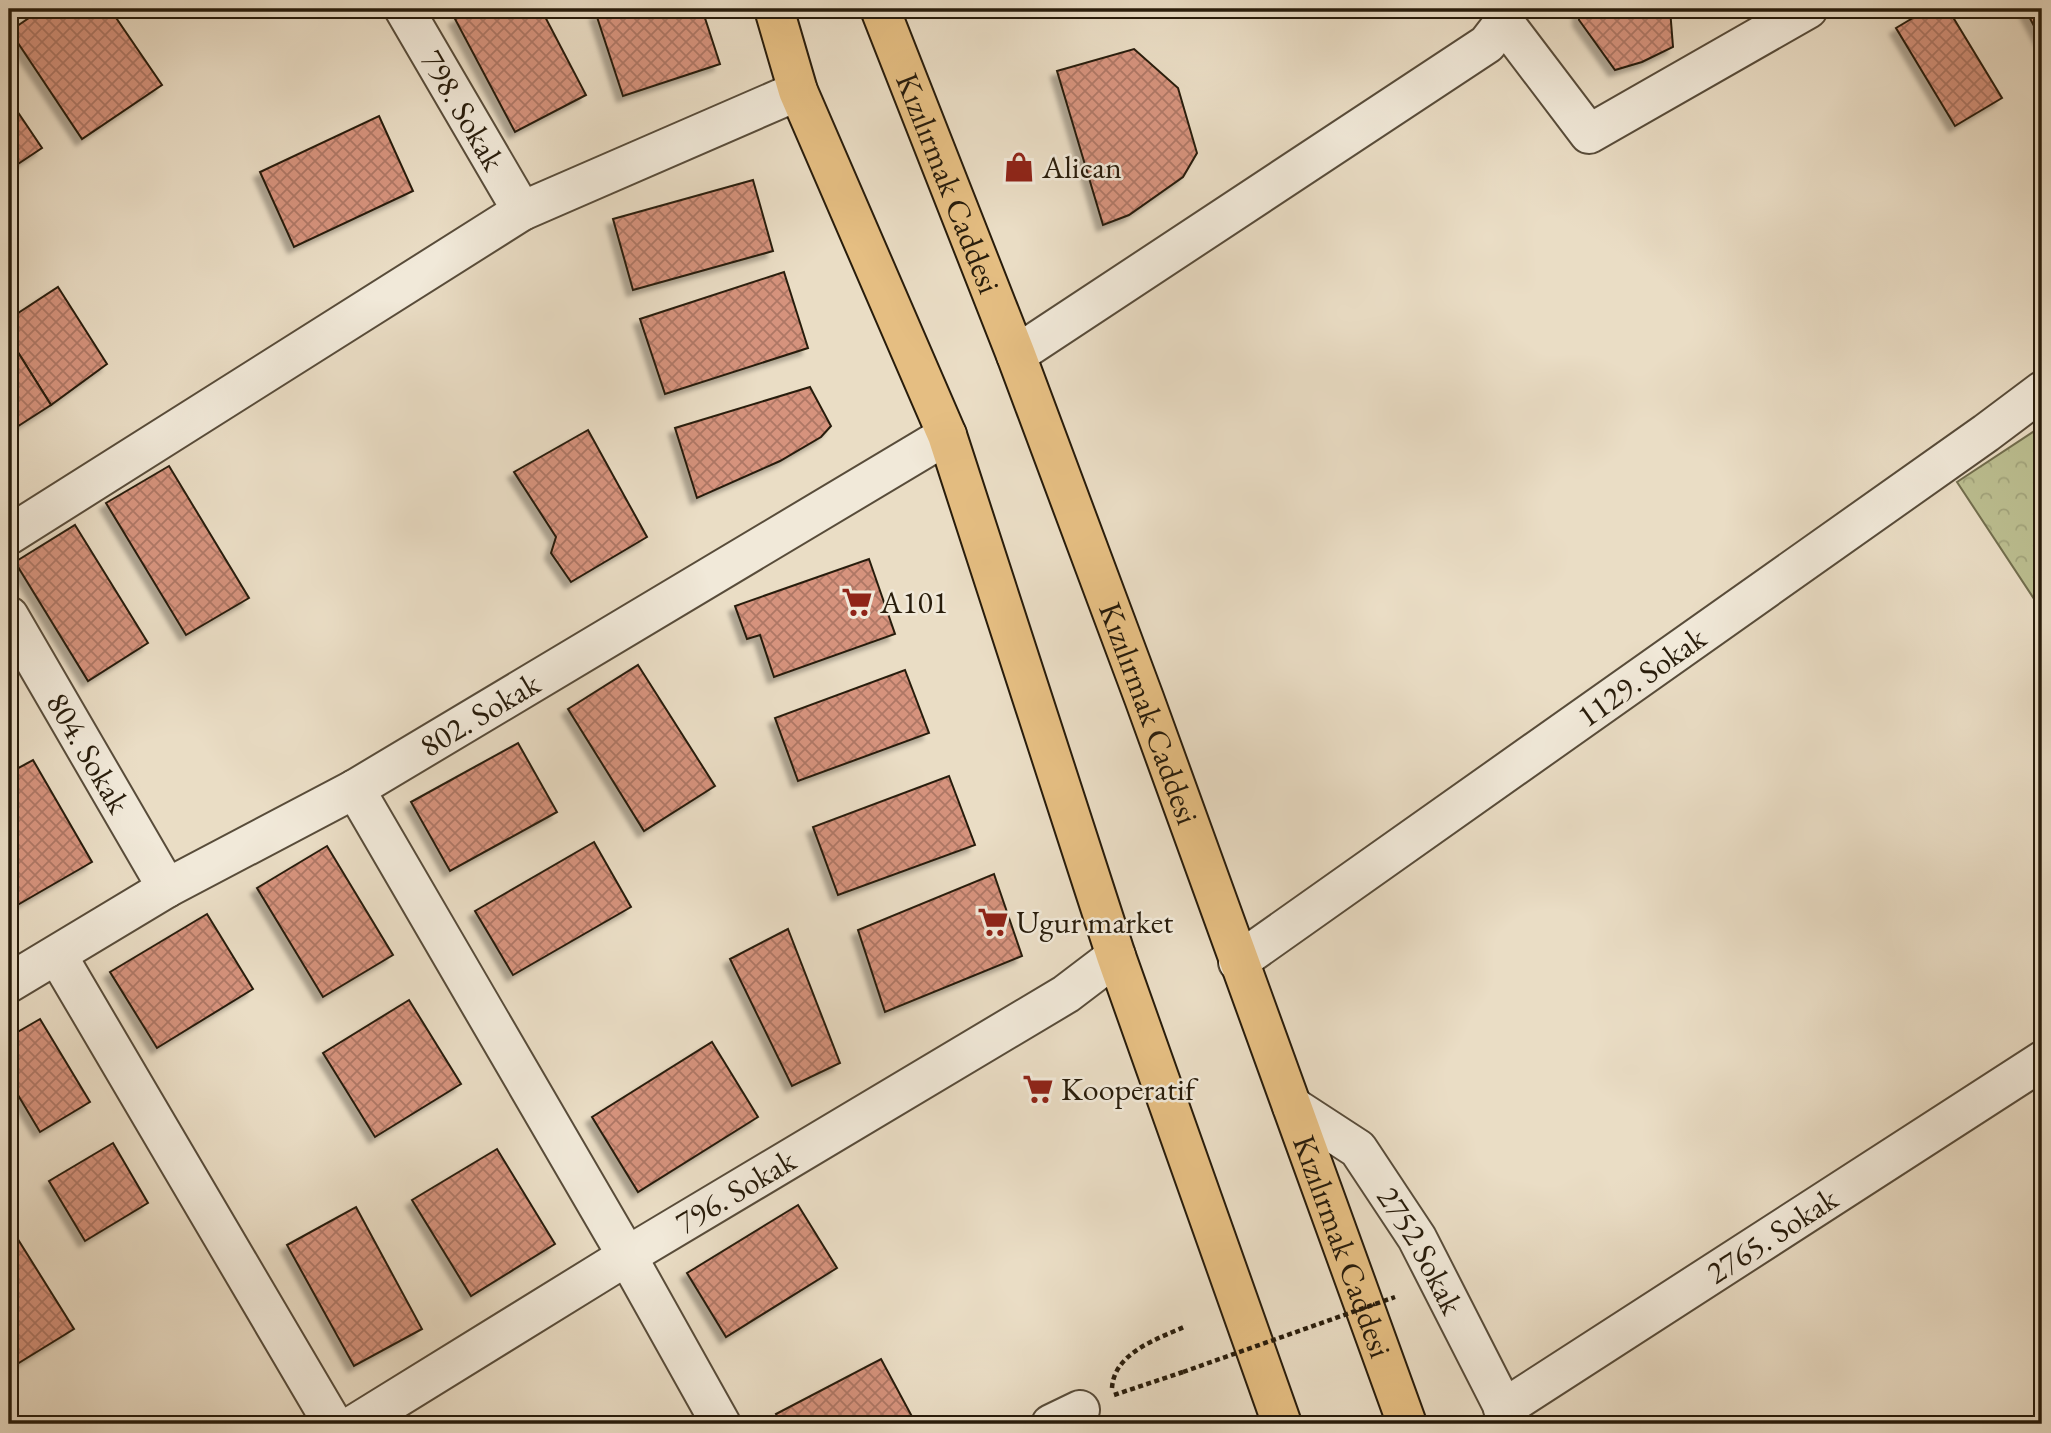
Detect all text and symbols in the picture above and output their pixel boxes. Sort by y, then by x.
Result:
street label: 798. Sokak [411,42,515,179]
street label: Kızılırmak Caddesi [886,67,1011,300]
place label: Alican [1041,146,1122,188]
shop icon: Alican [1002,150,1036,184]
place label: A101 [879,581,948,623]
supermarket icon: A101 [840,585,874,619]
street label: Kızılırmak Caddesi [1089,596,1209,830]
street label: 1129. Sokak [1569,616,1715,737]
street label: 802. Sokak [412,662,548,767]
street label: 804. Sokak [37,685,140,822]
place label: Ugur market [1016,901,1173,943]
supermarket icon: Ugur market [976,905,1010,939]
place label: Kooperatif [1061,1068,1199,1110]
supermarket icon: Kooperatif [1021,1072,1055,1106]
street label: Kızılırmak Caddesi [1283,1129,1402,1363]
street label: 796. Sokak [668,1139,804,1243]
street label: 2765. Sokak [1698,1177,1846,1293]
street label: 2752 Sokak [1367,1178,1474,1322]

